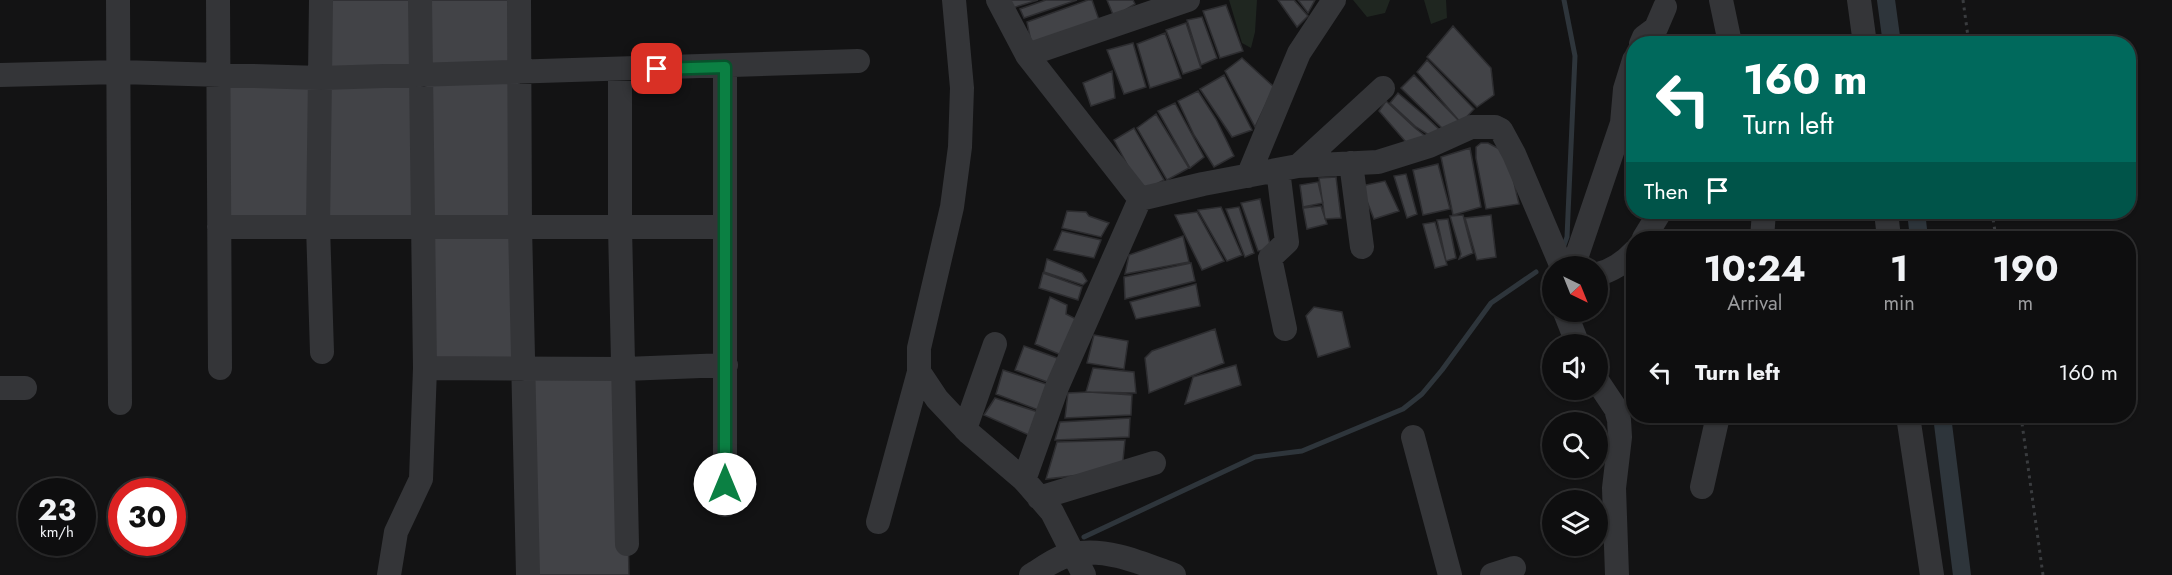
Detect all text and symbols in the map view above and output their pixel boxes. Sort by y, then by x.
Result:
pin [631,43,682,94]
text: 160 m [1743,49,1867,110]
icon: arrive [640,52,673,85]
icon: left [1644,60,1722,138]
text: Turn left [1743,105,1833,144]
icon: arrive [1701,174,1734,207]
text: Then [1644,175,1689,207]
text: 10:24 [1703,242,1806,294]
text: 1 [1890,242,1908,294]
text: 190 [1992,242,2059,294]
north arrow [1542,256,1608,322]
map controls [1542,256,1608,556]
text: Arrival [1727,289,1782,318]
text: min [1883,289,1915,318]
text: m [2018,289,2033,318]
button: sound [1542,334,1608,400]
icon: left [1644,356,1677,389]
text: Turn left [1695,356,1780,388]
text: 160 m [2058,356,2118,388]
button: search [1542,412,1608,478]
position arrow [693,452,757,516]
speed limit sign: 30 [108,478,186,556]
text: 23 [38,488,76,531]
button: layers [1542,490,1608,556]
text: km/h [40,521,74,543]

